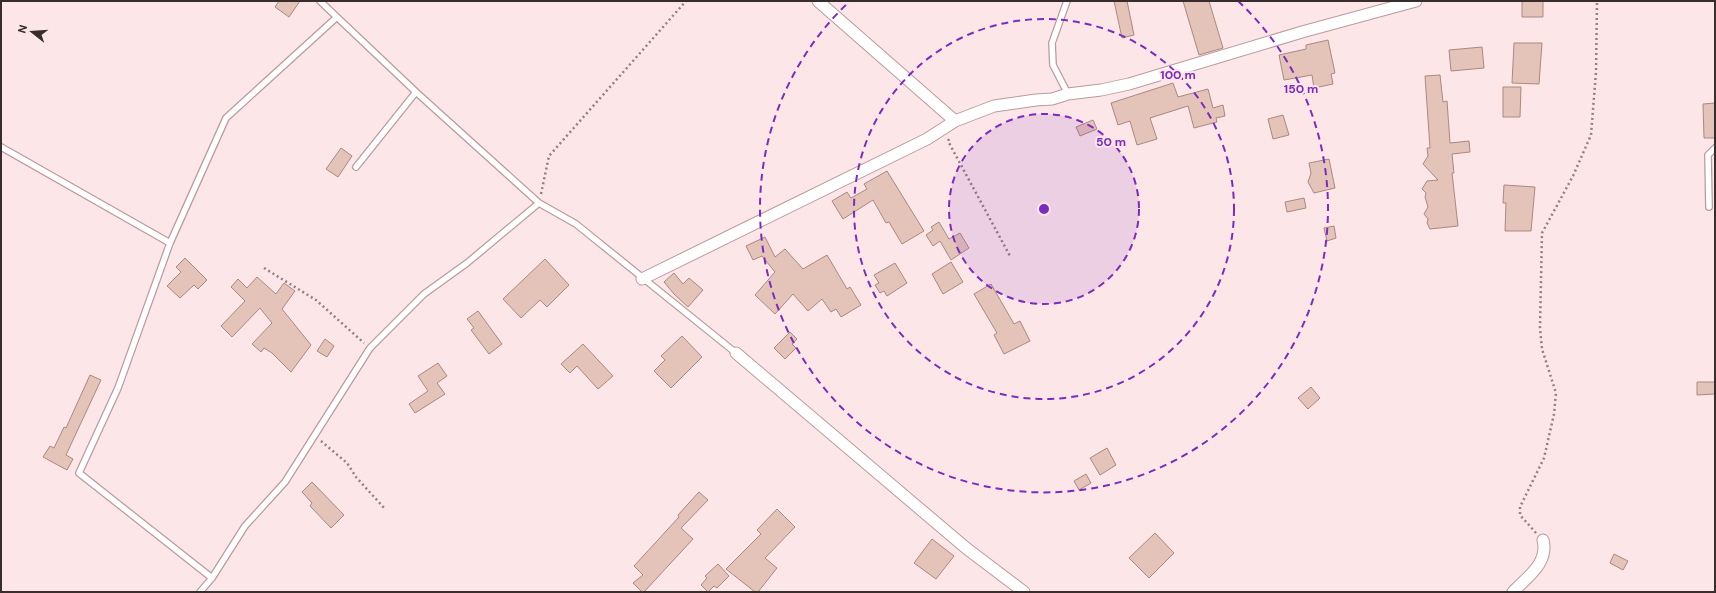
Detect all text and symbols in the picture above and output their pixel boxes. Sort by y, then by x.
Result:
north arrow [12,12,52,52]
text: N [15,23,30,35]
text: 100 m [1160,67,1196,83]
text: 150 m [1284,81,1318,97]
text: 50 m [1096,134,1126,150]
centre of rings [1037,202,1051,216]

